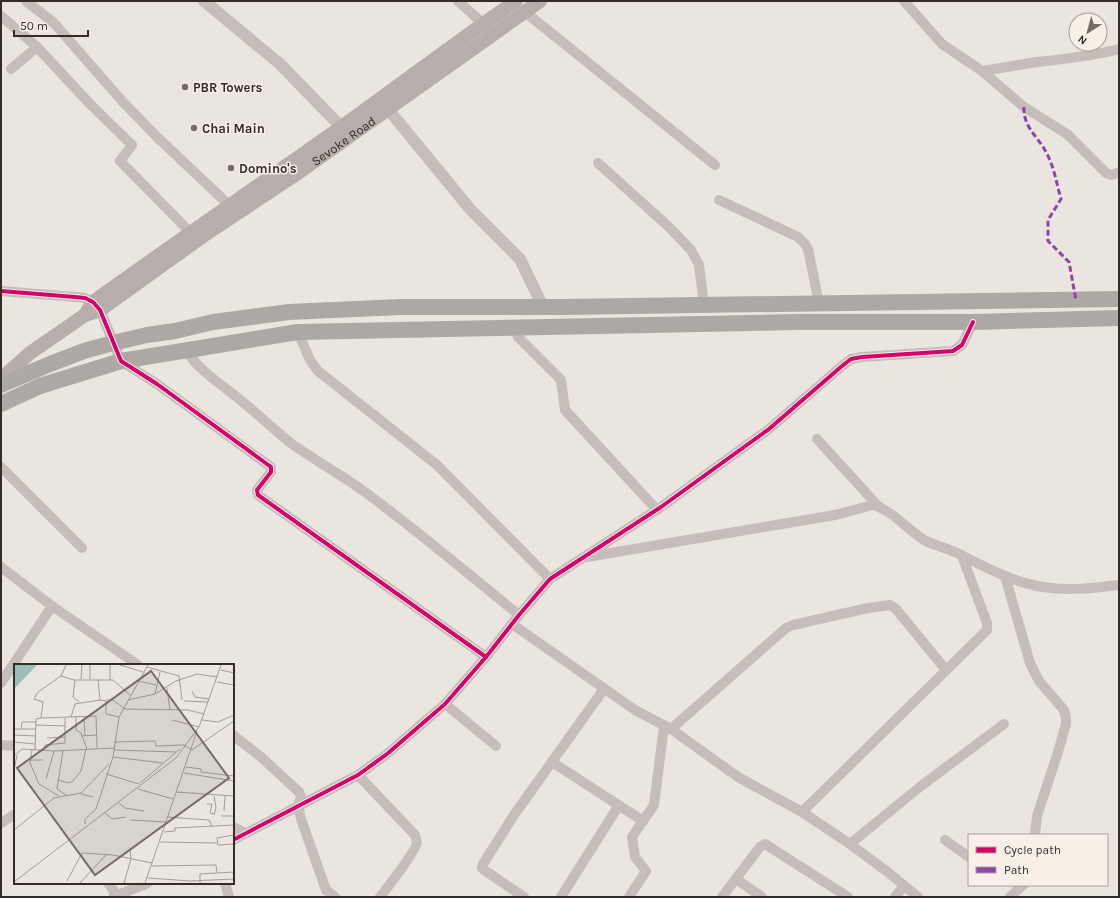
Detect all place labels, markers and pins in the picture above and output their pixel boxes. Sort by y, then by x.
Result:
place label: PBR Towers [193,80,263,95]
marker: PBR Towers [180,82,190,92]
place label: Chai Main [202,121,265,136]
marker: Chai Main [189,123,199,133]
place label: Domino's [239,161,297,176]
marker: Domino's [226,163,236,173]

